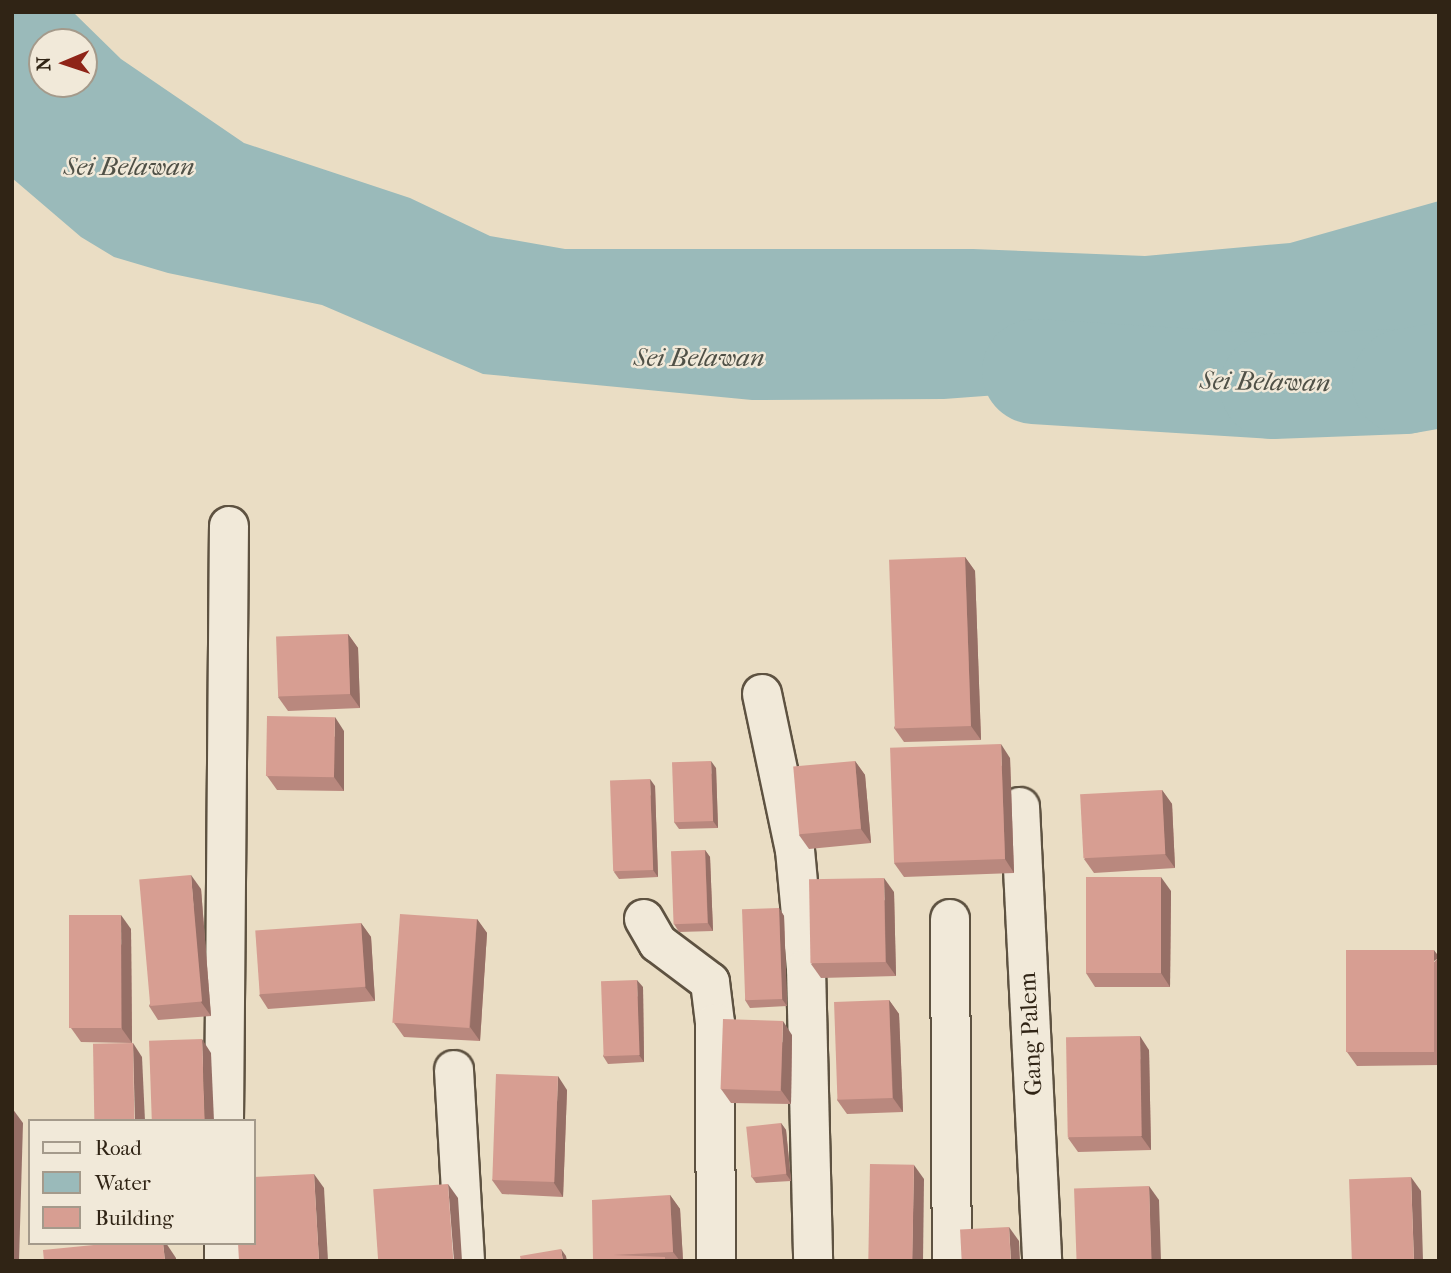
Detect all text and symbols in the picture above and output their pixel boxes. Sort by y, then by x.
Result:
north arrow [28,28,98,98]
text: N [33,56,55,71]
water label: Sei Belawan [64,151,194,183]
water label: Sei Belawan [634,342,764,374]
water label: Sei Belawan [1199,365,1331,399]
street label: Gang Palem [1013,972,1049,1096]
legend [28,1119,256,1245]
text: Road [95,1136,142,1160]
text: Water [95,1171,151,1195]
text: Building [95,1206,173,1230]

